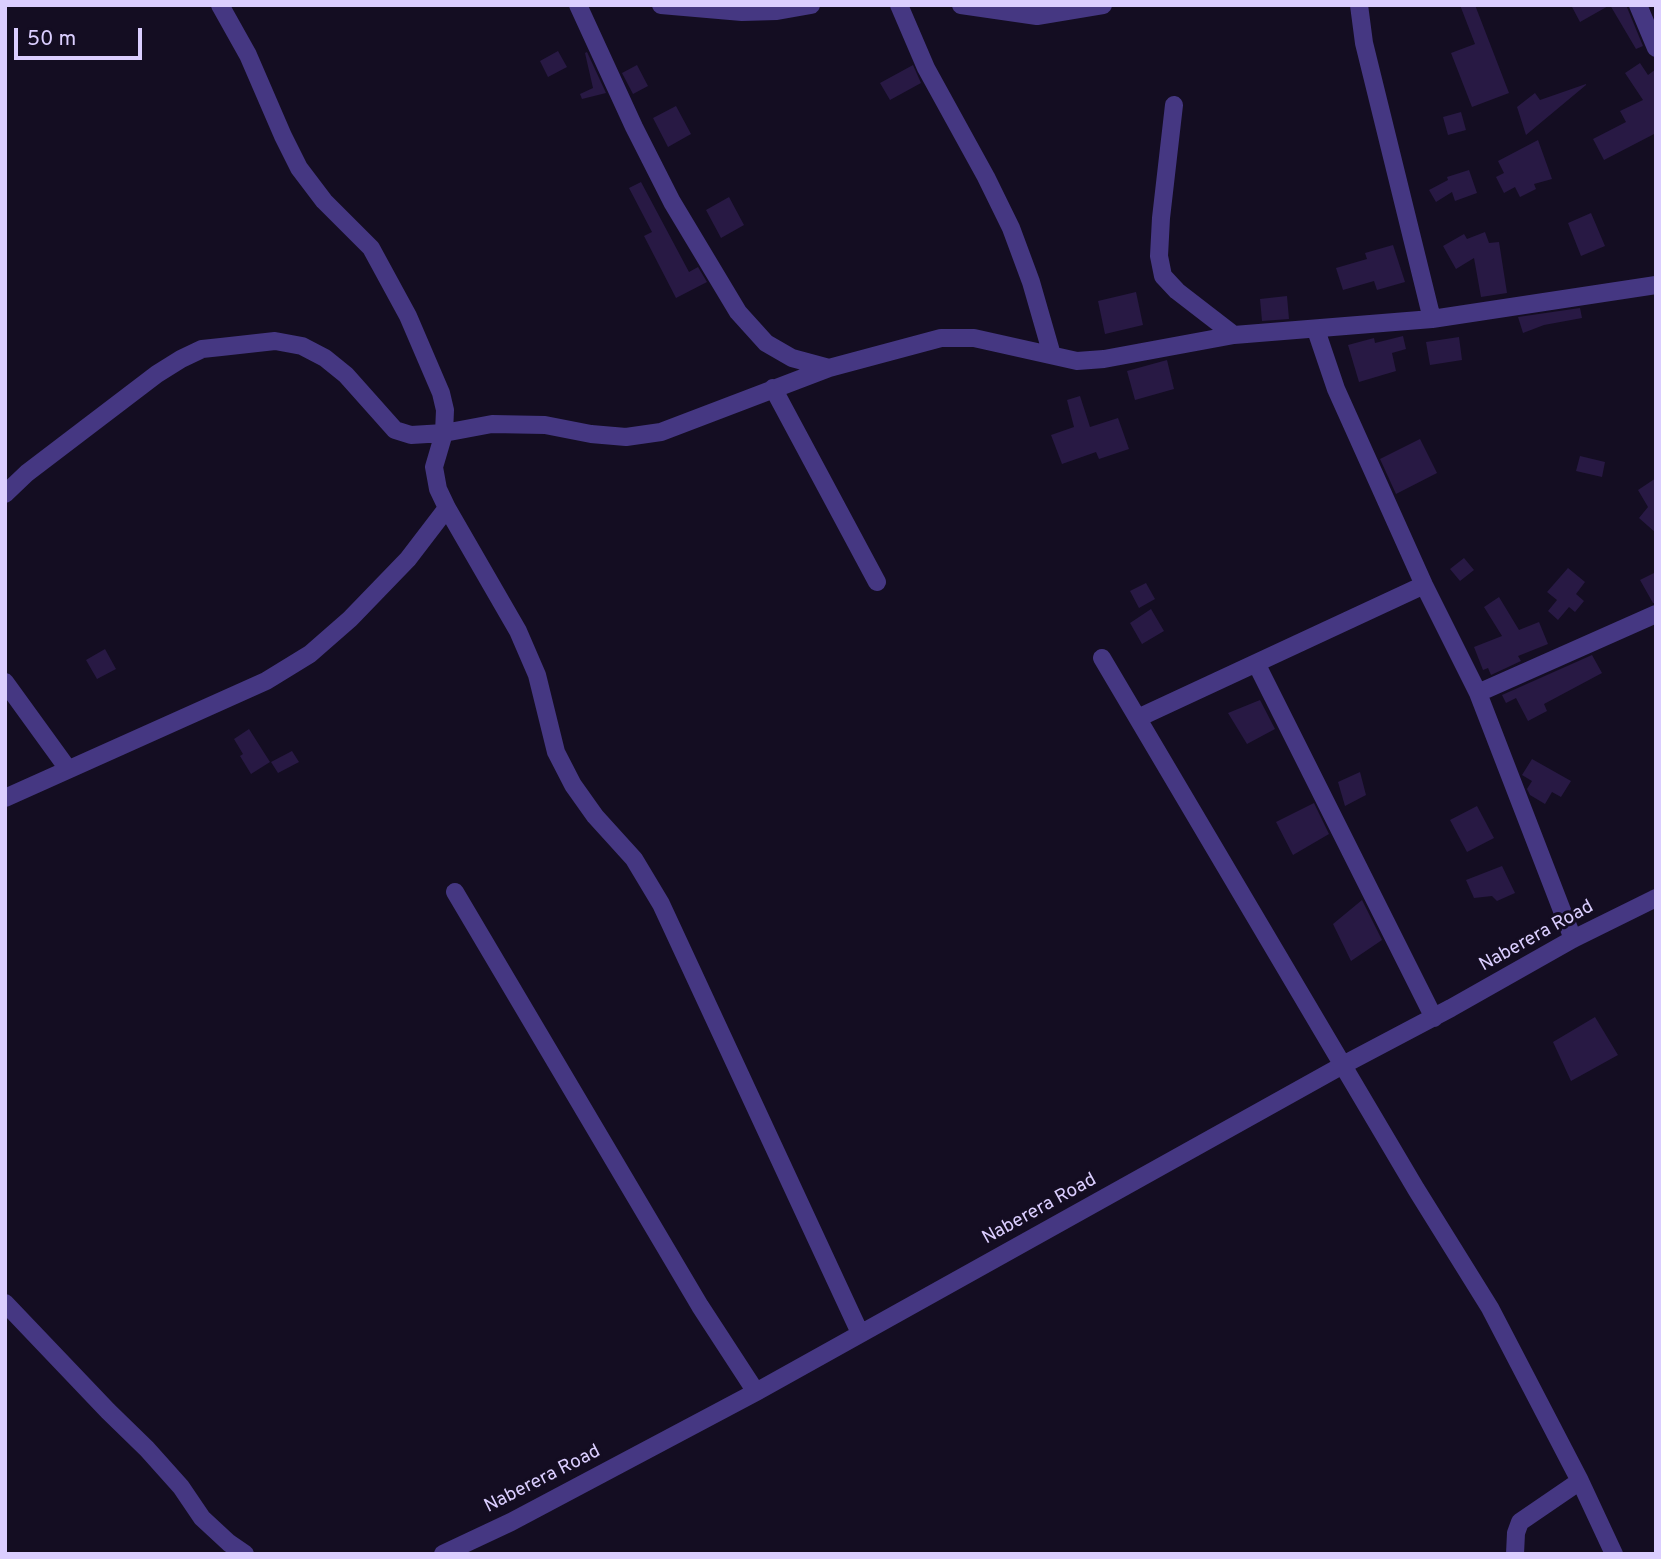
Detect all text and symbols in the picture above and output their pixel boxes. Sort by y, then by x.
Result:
scale bar [18,14,145,58]
text: 50 m [27,26,76,53]
street label: Naberera Road [1476,896,1598,978]
street label: Naberera Road [979,1169,1101,1251]
street label: Naberera Road [481,1441,605,1519]

